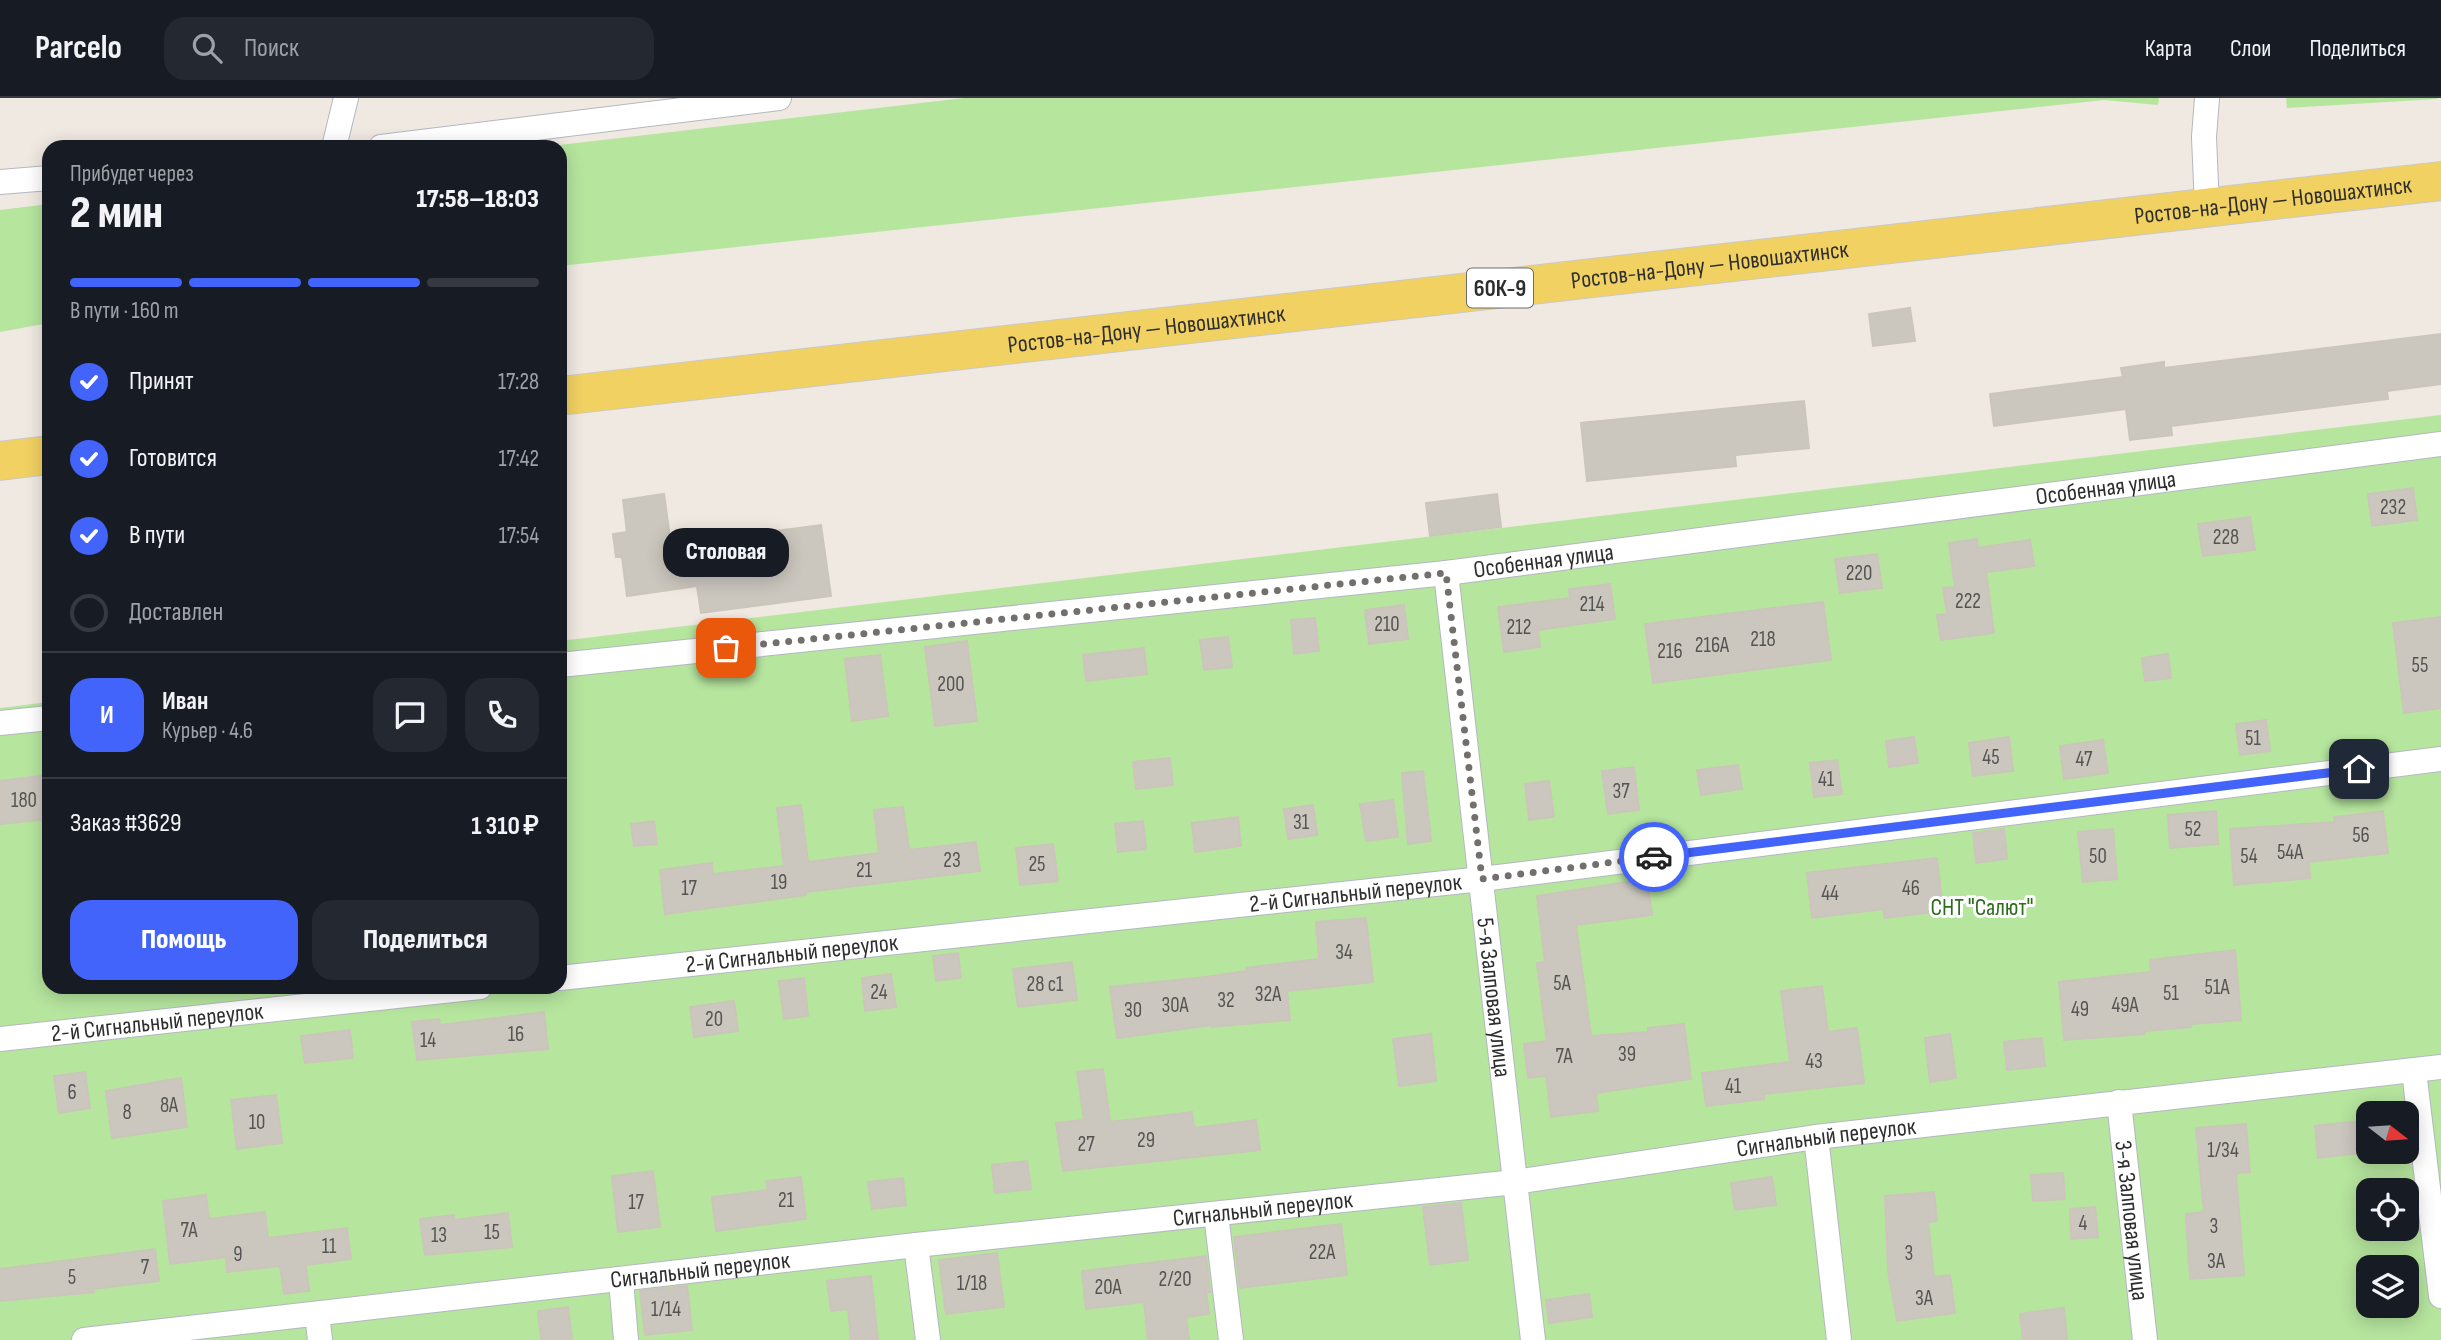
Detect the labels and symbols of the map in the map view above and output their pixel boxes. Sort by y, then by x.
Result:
street label: Ростов-на-Дону — Новошахтинск [2133,170,2414,231]
street label: Ростов-на-Дону — Новошахтинск [1569,235,1851,295]
road number: 60К-9 [1467,268,1533,308]
street label: Ростов-на-Дону — Новошахтинск [1006,299,1287,360]
street label: Особенная улица [2034,465,2178,511]
house number: 232 [2380,495,2406,520]
house number: 228 [2213,525,2239,550]
callout: Столовая [663,529,789,578]
street label: Особенная улица [1472,537,1615,584]
house number: 220 [1846,561,1872,586]
house number: 222 [1955,589,1981,614]
house number: 214 [1580,592,1605,617]
house number: 210 [1374,612,1400,637]
house number: 212 [1507,615,1531,640]
pin [696,618,756,678]
house number: 218 [1750,627,1776,652]
house number: 216А [1695,633,1730,658]
house number: 216 [1657,639,1683,664]
house number: 55 [2412,653,2428,678]
house number: 200 [937,672,965,697]
house number: 51 [2245,726,2262,751]
pin [2329,739,2389,799]
house number: 45 [1982,745,2000,770]
house number: 47 [2075,747,2093,772]
house number: 41 [1818,767,1835,792]
house number: 37 [1612,779,1630,804]
house number: 180 [11,788,37,813]
house number: 31 [1293,810,1310,835]
house number: 52 [2184,817,2202,842]
courier [1619,822,1689,892]
house number: 56 [2352,823,2370,848]
house number: 54А [2277,840,2304,865]
house number: 50 [2089,844,2107,869]
house number: 54 [2240,844,2258,869]
house number: 23 [943,848,961,873]
house number: 25 [1028,852,1046,877]
house number: 21 [856,858,873,883]
street label: 2-й Сигнальный переулок [1248,867,1464,919]
house number: 19 [771,870,787,895]
house number: 17 [681,876,697,901]
house number: 46 [1902,876,1920,901]
house number: 44 [1821,881,1839,906]
park label: СНТ "Салют" [1930,893,2034,922]
street label: 5-я Залповая улица [1470,916,1517,1079]
street label: 2-й Сигнальный переулок [684,928,900,979]
house number: 34 [1335,940,1353,965]
house number: 5А [1553,971,1572,996]
house number: 28 с1 [1027,972,1064,997]
house number: 51А [2204,975,2231,1000]
house number: 24 [870,980,888,1005]
house number: 51 [2163,981,2180,1006]
house number: 32А [1255,982,1282,1007]
house number: 32 [1217,988,1235,1013]
house number: 30А [1162,993,1189,1018]
house number: 49А [2111,993,2140,1018]
street label: 2-й Сигнальный переулок [50,996,266,1048]
house number: 49 [2071,997,2089,1022]
house number: 30 [1124,998,1142,1023]
house number: 20 [705,1007,723,1032]
house number: 16 [508,1022,524,1047]
house number: 14 [420,1028,436,1053]
house number: 39 [1618,1042,1636,1067]
house number: 7А [1555,1044,1574,1069]
house number: 43 [1805,1049,1823,1074]
house number: 41 [1725,1074,1742,1099]
house number: 6 [67,1080,77,1105]
house number: 8А [160,1093,179,1118]
house number: 8 [122,1100,132,1125]
north arrow [2356,1101,2418,1164]
house number: 10 [249,1110,265,1135]
street label: Сигнальный переулок [1735,1112,1918,1164]
house number: 29 [1137,1128,1155,1153]
house number: 27 [1077,1132,1095,1157]
house number: 1/34 [2207,1138,2239,1163]
street label: 3-я Залповая улица [2108,1139,2155,1302]
street label: Сигнальный переулок [1172,1185,1355,1233]
house number: 21 [778,1188,795,1213]
house number: 17 [628,1190,644,1215]
house number: 4 [2079,1211,2088,1236]
house number: 3 [2210,1214,2218,1239]
house number: 7А [180,1218,199,1243]
house number: 15 [484,1220,500,1245]
house number: 13 [431,1223,447,1248]
house number: 11 [322,1234,337,1259]
house number: 22А [1309,1240,1336,1265]
house number: 3 [1905,1241,1913,1266]
house number: 9 [233,1242,243,1267]
street label: Сигнальный переулок [609,1245,792,1295]
house number: 3А [2207,1249,2226,1274]
house number: 7 [141,1255,150,1280]
house number: 5 [68,1265,76,1290]
house number: 2/20 [1158,1267,1192,1292]
house number: 1/18 [957,1271,987,1296]
house number: 20А [1095,1275,1122,1300]
house number: 3А [1915,1286,1934,1311]
house number: 1/14 [651,1297,681,1322]

